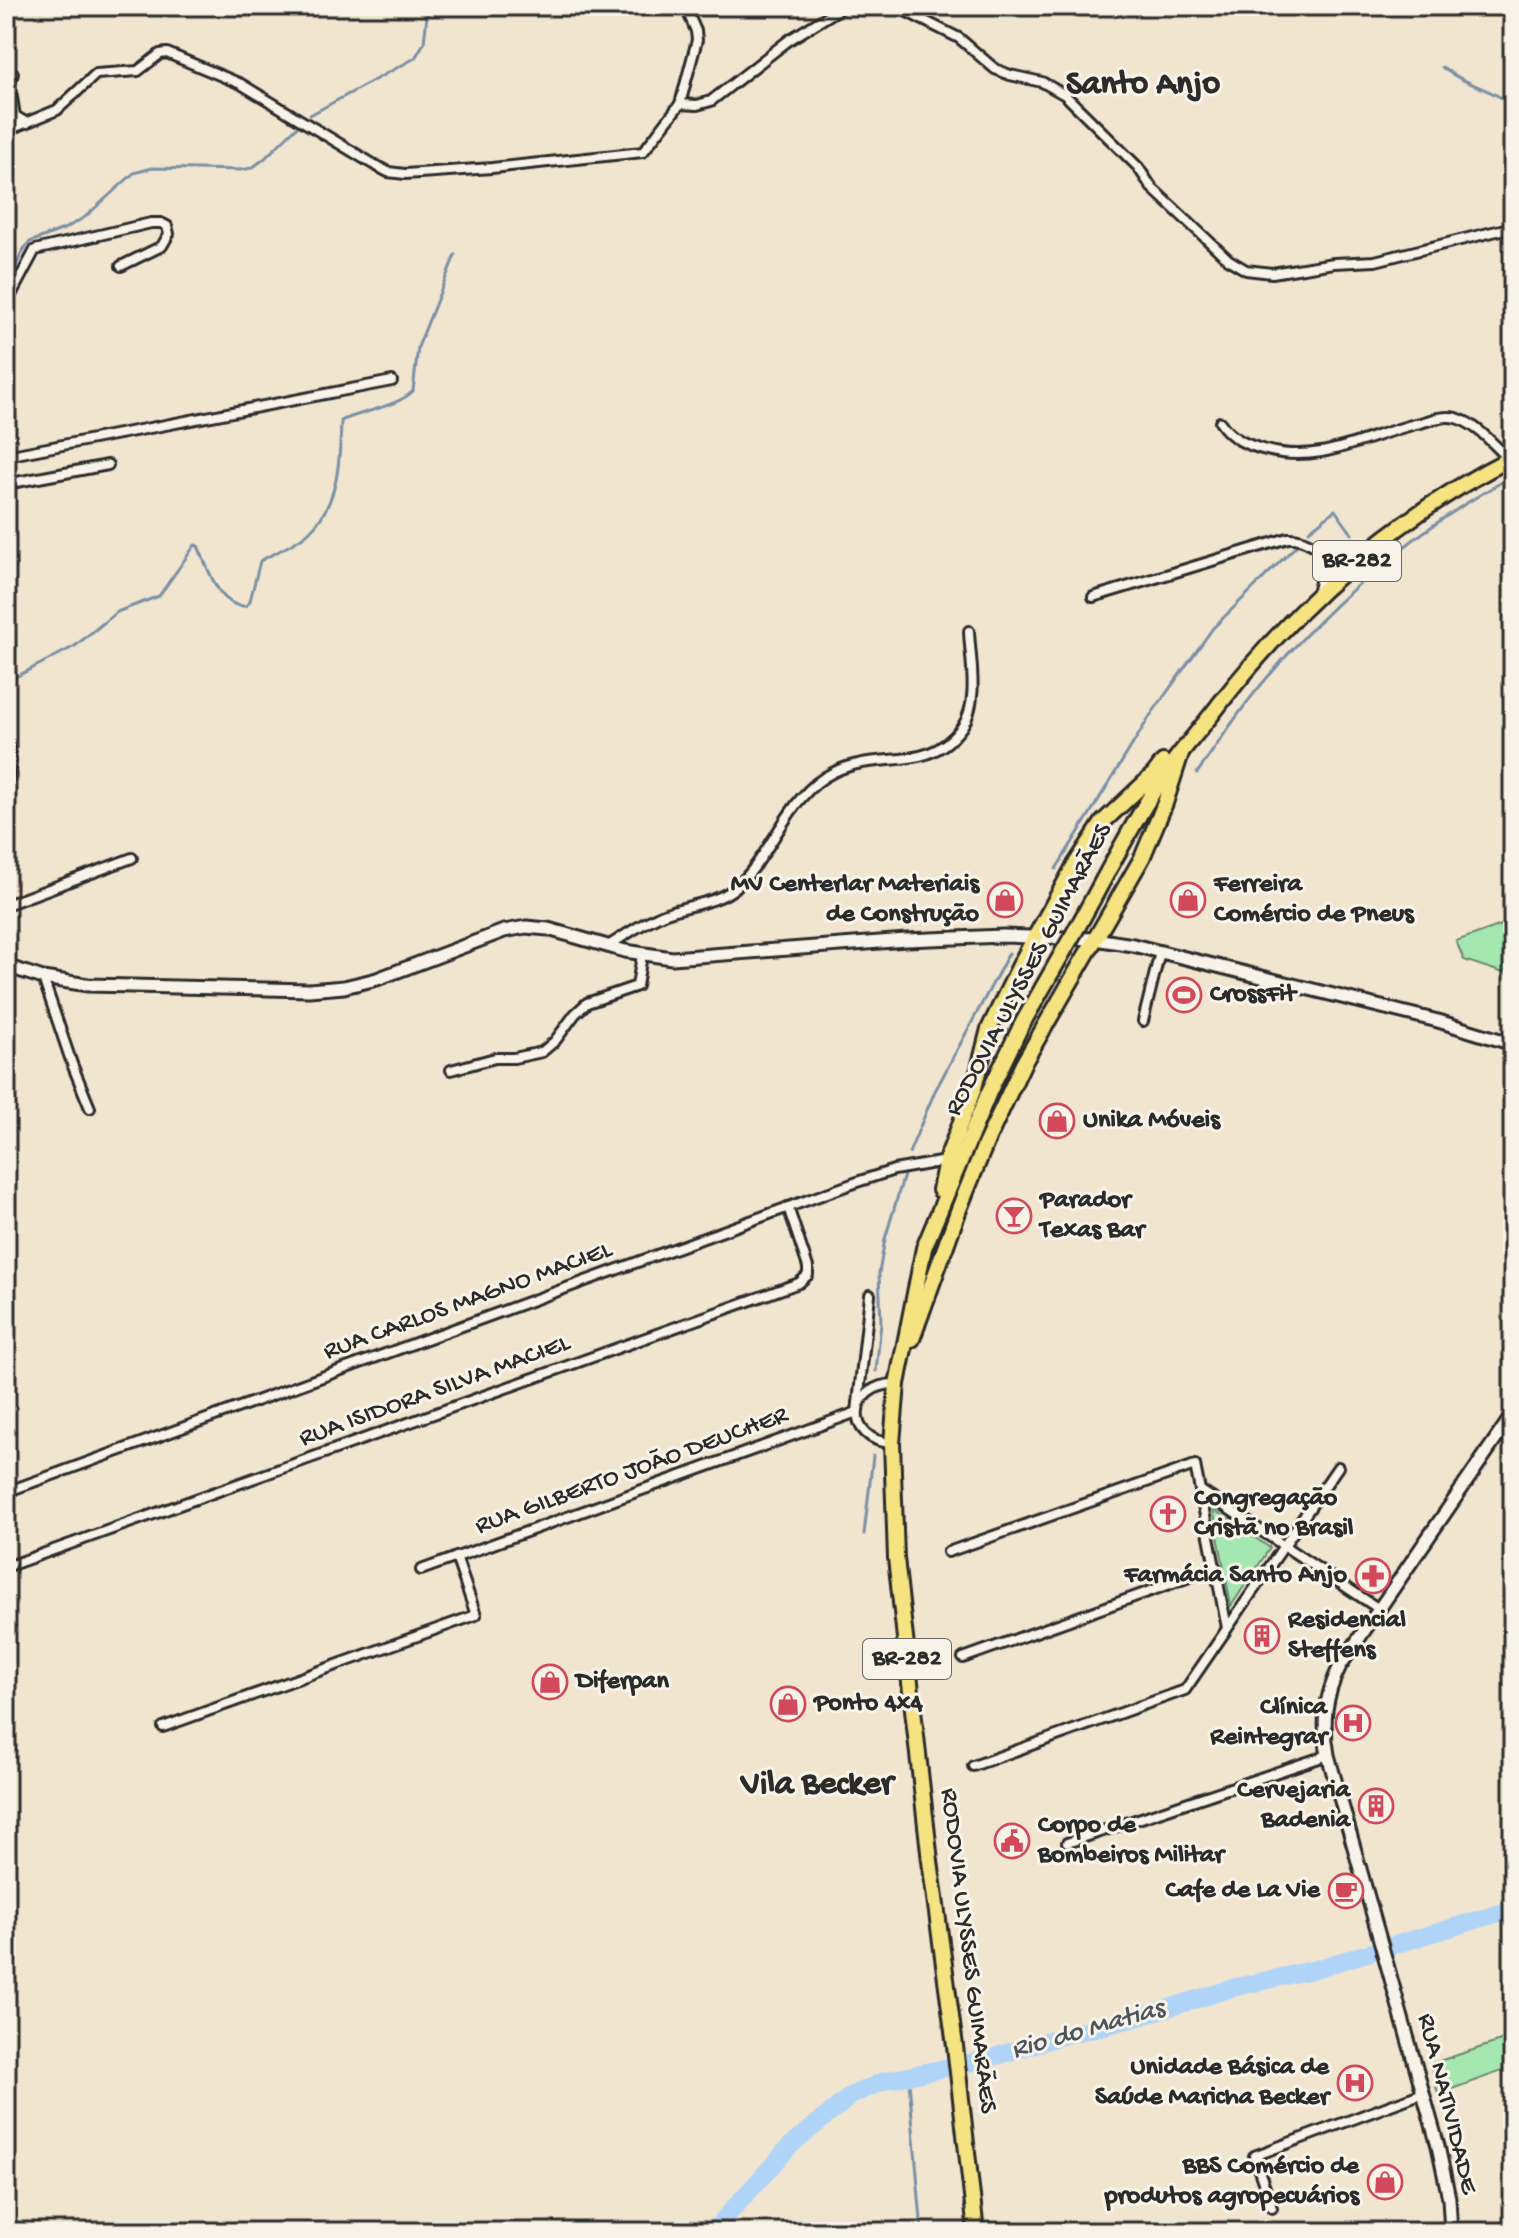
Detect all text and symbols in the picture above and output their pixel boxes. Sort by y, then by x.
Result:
district label: Santo Anjo [1066,66,1220,106]
road number: BR-282 [1313,541,1401,581]
street label: RODOVIA ULYSSES GUIMARÃES [939,817,1121,1122]
place label: MV Centerlar Materiais de Construção [731,870,980,931]
place label: Ferreira Comércio de Pneus [1213,870,1415,931]
shop icon: MV Centerlar Materiais de Construção [986,881,1024,919]
shop icon: Ferreira Comércio de Pneus [1169,881,1207,919]
sports icon: CrossFit [1165,976,1203,1014]
place label: CrossFit [1210,980,1298,1011]
shop icon: Unika Móveis [1038,1102,1076,1140]
place label: Unika Móveis [1083,1106,1221,1137]
place label: Parador Texas Bar [1038,1186,1147,1247]
bar icon: Parador Texas Bar [995,1197,1033,1235]
street label: RUA CARLOS MAGNO MACIEL [320,1235,618,1369]
street label: RUA ISIDORA SILVA MACIEL [296,1328,576,1455]
street label: RUA GILBERTO JOÃO DEUCHER [471,1400,794,1543]
place label: Congregação Cristã no Brasil [1194,1484,1354,1545]
church icon: Congregação Cristã no Brasil [1149,1495,1187,1533]
pharmacy icon: Farmácia Santo Anjo [1354,1557,1392,1595]
place label: Farmácia Santo Anjo [1123,1561,1348,1592]
place label: Residencial Steffens [1287,1606,1406,1667]
building icon: Residencial Steffens [1243,1617,1281,1655]
road number: BR-282 [863,1639,951,1679]
shop icon: Diferpan [531,1663,569,1701]
place label: Diferpan [574,1667,669,1698]
shop icon: Ponto 4x4 [769,1685,807,1723]
place label: Ponto 4x4 [812,1689,923,1720]
place label: Clínica Reintegrar [1209,1693,1330,1754]
hospital icon: Clínica Reintegrar [1334,1704,1372,1742]
district label: Vila Becker [739,1766,897,1806]
place label: Cervejaria Badenia [1237,1776,1352,1837]
street label: RODOVIA ULYSSES GUIMARÃES [932,1787,1002,2116]
building icon: Cervejaria Badenia [1357,1787,1395,1825]
place label: Corpo de Bombeiros Militar [1037,1811,1227,1872]
public building icon: Corpo de Bombeiros Militar [993,1822,1031,1860]
cafe icon: Cafe de La Vie [1327,1872,1365,1910]
place label: Cafe de La Vie [1165,1876,1322,1907]
water label: Rio do Matias [1008,1992,1171,2068]
street label: RUA NATIVIDADE [1409,2011,1484,2198]
place label: Unidade Básica de Saúde Maricha Becker [1095,2053,1332,2114]
hospital icon: Unidade Básica de Saúde Maricha Becker [1336,2064,1374,2102]
place label: BBS Comércio de produtos agropecuários [1104,2152,1361,2213]
shop icon: BBS Comércio de produtos agropecuários [1366,2163,1404,2201]

